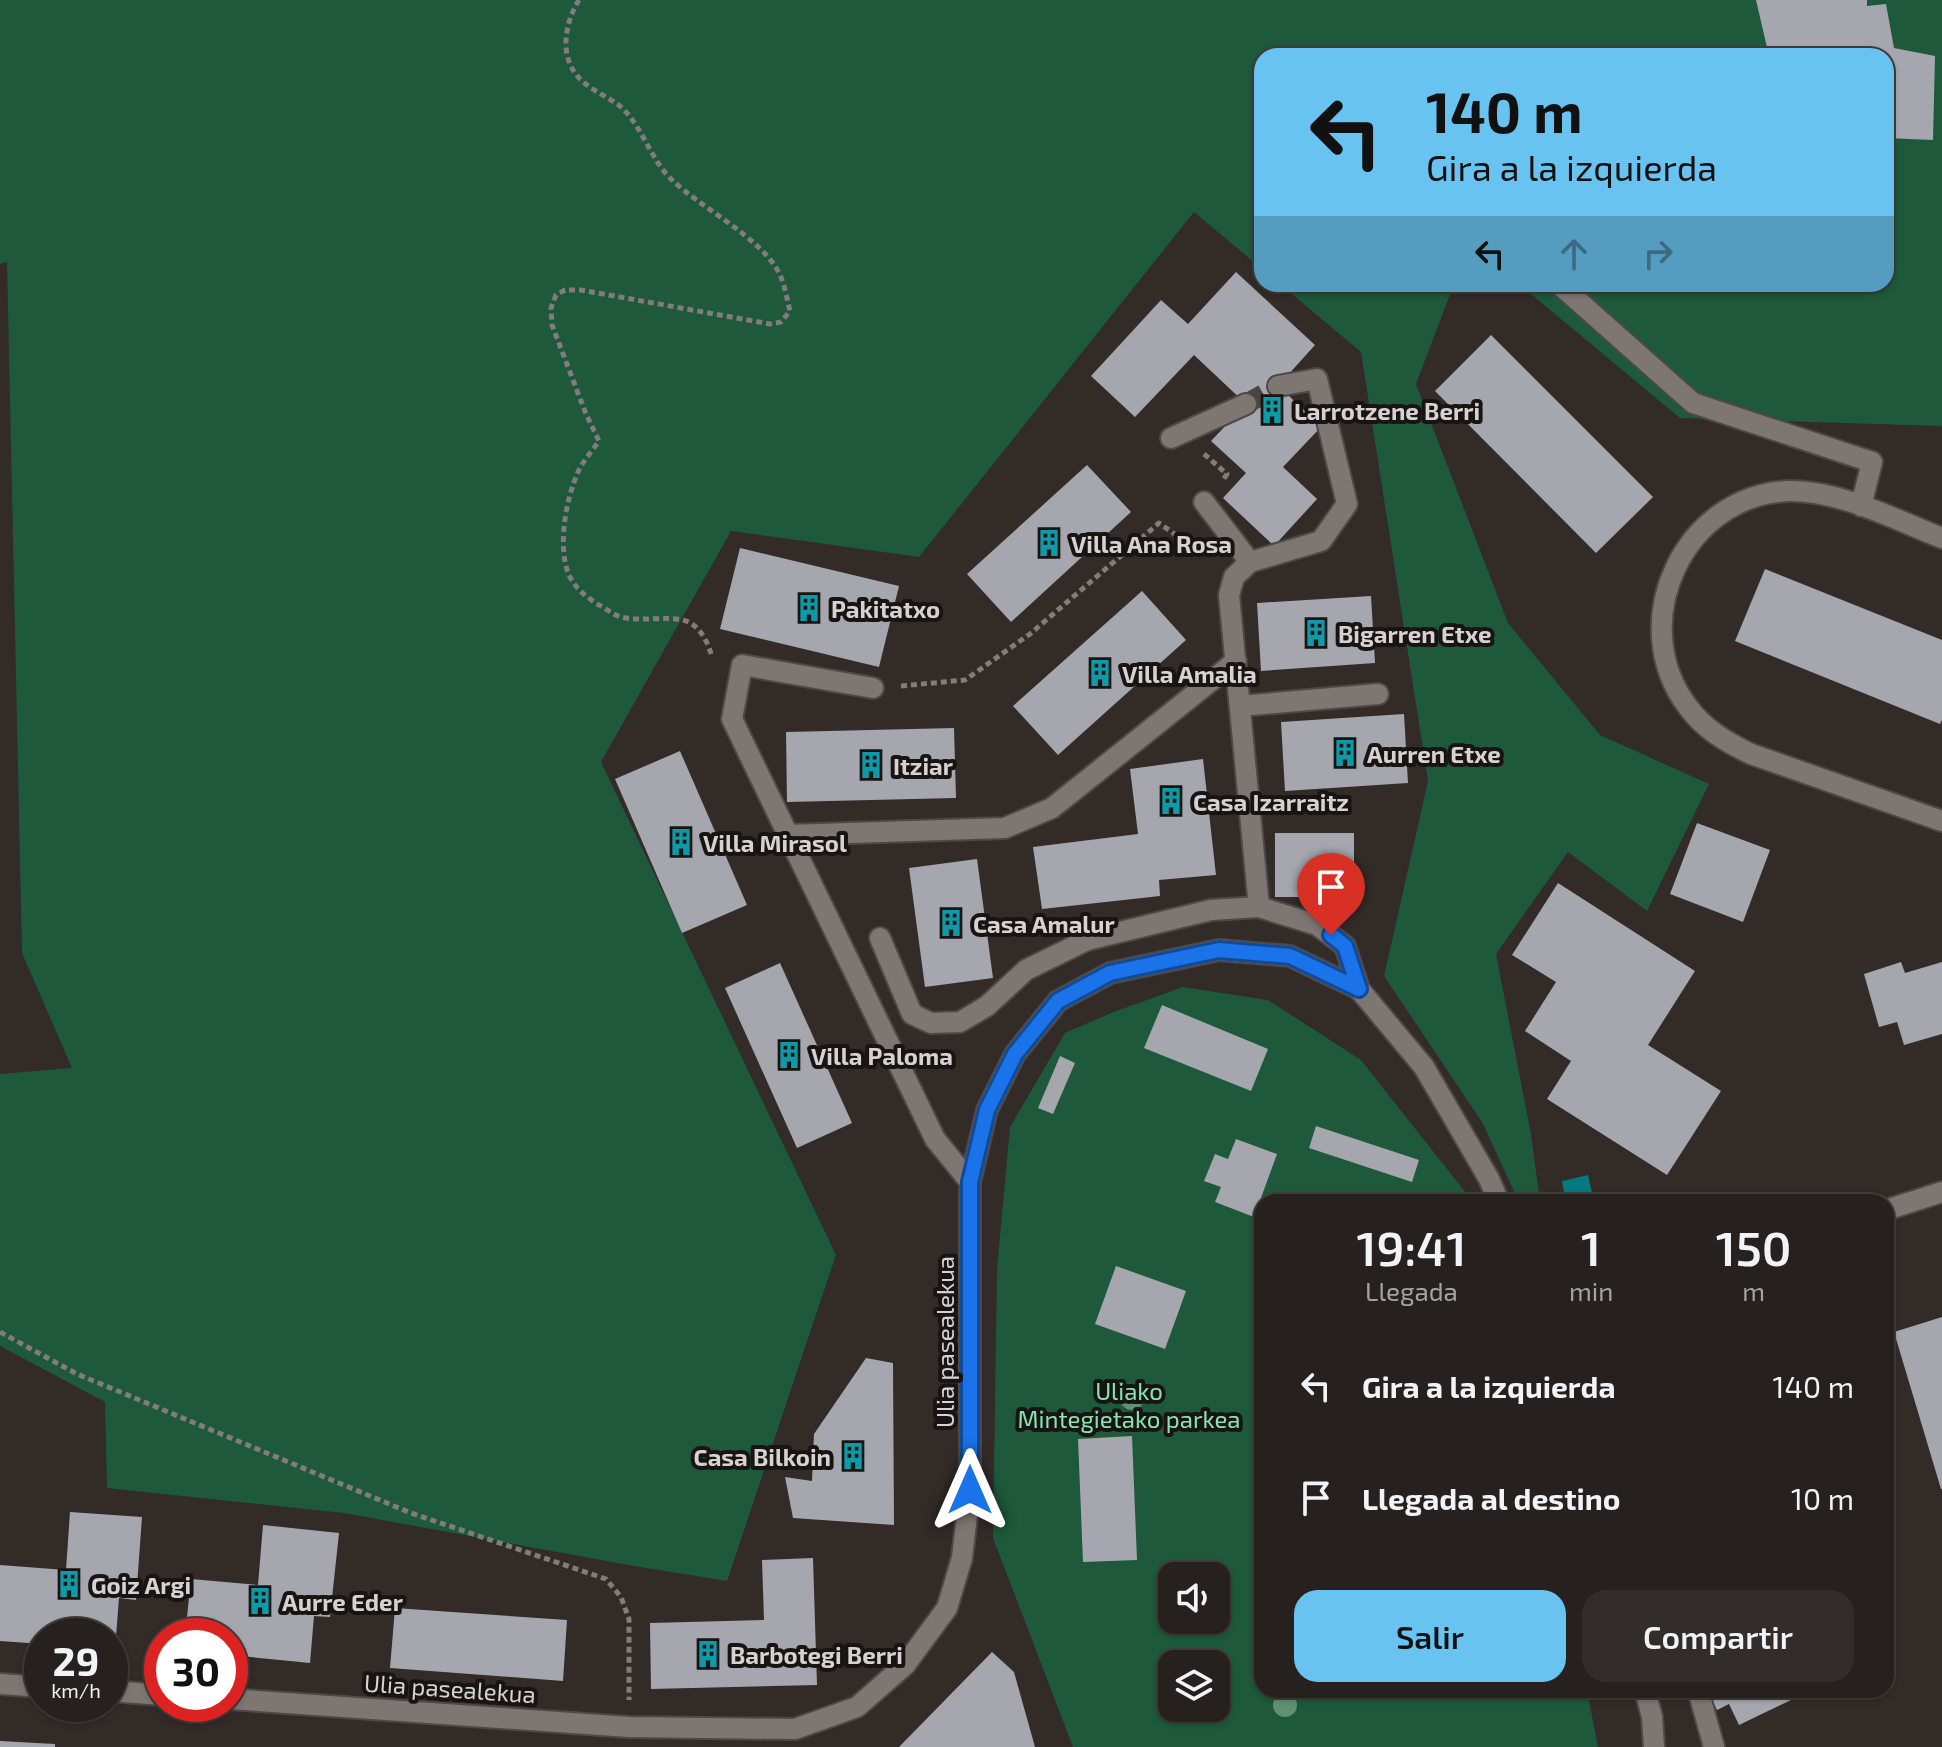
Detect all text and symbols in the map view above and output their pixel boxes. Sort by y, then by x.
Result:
text: 140 m [1426,77,1583,144]
icon: left [1294,80,1398,184]
text: Gira a la izquierda [1426,145,1717,188]
icon: left [1468,232,1512,276]
icon: ahead [1552,232,1596,276]
icon: right [1636,232,1680,276]
building icon: Larrotzene Berri [1257,395,1287,425]
place label: Larrotzene Berri [1294,396,1480,425]
building icon: Villa Ana Rosa [1034,528,1064,558]
place label: Villa Ana Rosa [1071,529,1232,558]
building icon: Pakitatxo [794,593,824,623]
place label: Pakitatxo [831,594,940,623]
building icon: Bigarren Etxe [1301,618,1331,648]
place label: Bigarren Etxe [1338,619,1491,648]
building icon: Villa Amalia [1085,658,1115,688]
place label: Villa Amalia [1122,659,1257,688]
building icon: Aurren Etxe [1330,738,1360,768]
place label: Aurren Etxe [1367,739,1501,768]
building icon: Itziar [856,750,886,780]
place label: Itziar [893,751,954,780]
building icon: Casa Izarraitz [1156,786,1186,816]
place label: Casa Izarraitz [1193,787,1349,816]
building icon: Villa Mirasol [666,827,696,857]
place label: Villa Mirasol [703,828,847,857]
pin [1297,853,1365,935]
icon: arrive [1309,865,1353,909]
building icon: Casa Amalur [936,908,966,938]
place label: Casa Amalur [973,909,1115,938]
building icon: Villa Paloma [774,1040,804,1070]
place label: Villa Paloma [811,1041,953,1070]
text: 19:41 [1356,1218,1467,1276]
text: 1 [1581,1218,1601,1276]
text: 150 [1716,1218,1792,1276]
street label: Ulia pasealekua [930,1256,959,1428]
text: Llegada [1365,1275,1458,1306]
text: min [1569,1275,1613,1306]
text: m [1742,1275,1765,1306]
icon: left [1294,1364,1338,1408]
text: Gira a la izquierda [1362,1368,1616,1404]
text: 140 m [1773,1368,1854,1404]
park label: Uliako Mintegietako parkea [1017,1376,1241,1433]
building icon: Casa Bilkoin [838,1441,868,1471]
place label: Casa Bilkoin [694,1442,831,1471]
position arrow [928,1448,1012,1532]
icon: arrive [1294,1476,1338,1520]
text: Llegada al destino [1362,1480,1621,1516]
text: 10 m [1791,1480,1854,1516]
map controls [1158,1562,1230,1722]
button: sound [1158,1562,1230,1634]
building icon: Goiz Argi [54,1569,84,1599]
place label: Goiz Argi [91,1570,191,1599]
building icon: Aurre Eder [245,1586,275,1616]
place label: Aurre Eder [282,1587,404,1616]
button: Salir [1294,1590,1566,1682]
button: Compartir [1582,1590,1854,1682]
speed limit sign: 30 [144,1618,248,1722]
text: 29 [53,1636,99,1684]
building icon: Barbotegi Berri [693,1639,723,1669]
place label: Barbotegi Berri [730,1640,903,1669]
button: layers [1158,1650,1230,1722]
street label: Ulia pasealekua [363,1668,537,1708]
text: km/h [51,1678,101,1702]

